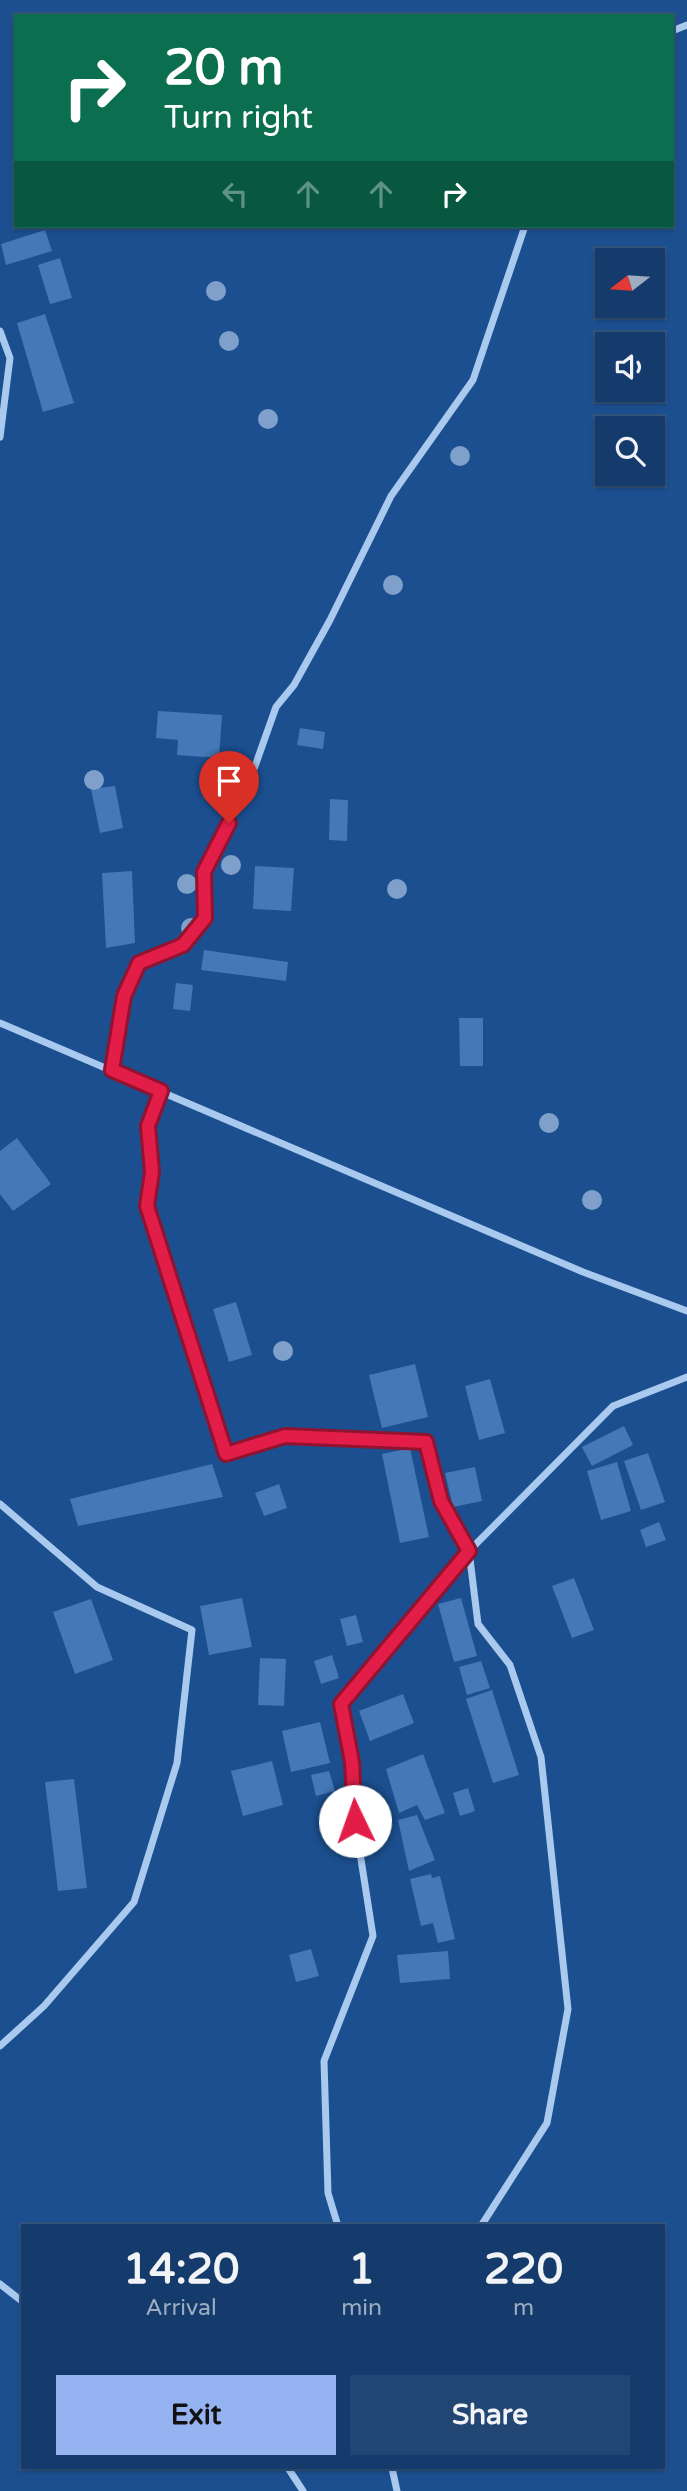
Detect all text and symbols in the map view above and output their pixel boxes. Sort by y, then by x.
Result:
text: 20 m [164,39,283,98]
icon: right [49,42,140,133]
text: Turn right [164,99,313,137]
icon: left [216,175,254,213]
icon: ahead [289,175,327,213]
icon: ahead [362,175,400,213]
icon: right [435,175,473,213]
north arrow [595,248,665,318]
map controls [595,248,665,486]
button: sound [595,332,665,402]
button: search [595,416,665,486]
pin [199,751,259,823]
icon: arrive [210,762,248,800]
position arrow [318,1784,392,1858]
text: 14:20 [123,2244,239,2295]
text: 1 [348,2244,375,2295]
text: 220 [484,2244,563,2295]
text: Arrival [146,2294,217,2322]
text: min [341,2294,382,2322]
text: m [513,2294,534,2322]
button: Exit [56,2375,336,2455]
button: Share [350,2375,630,2455]

